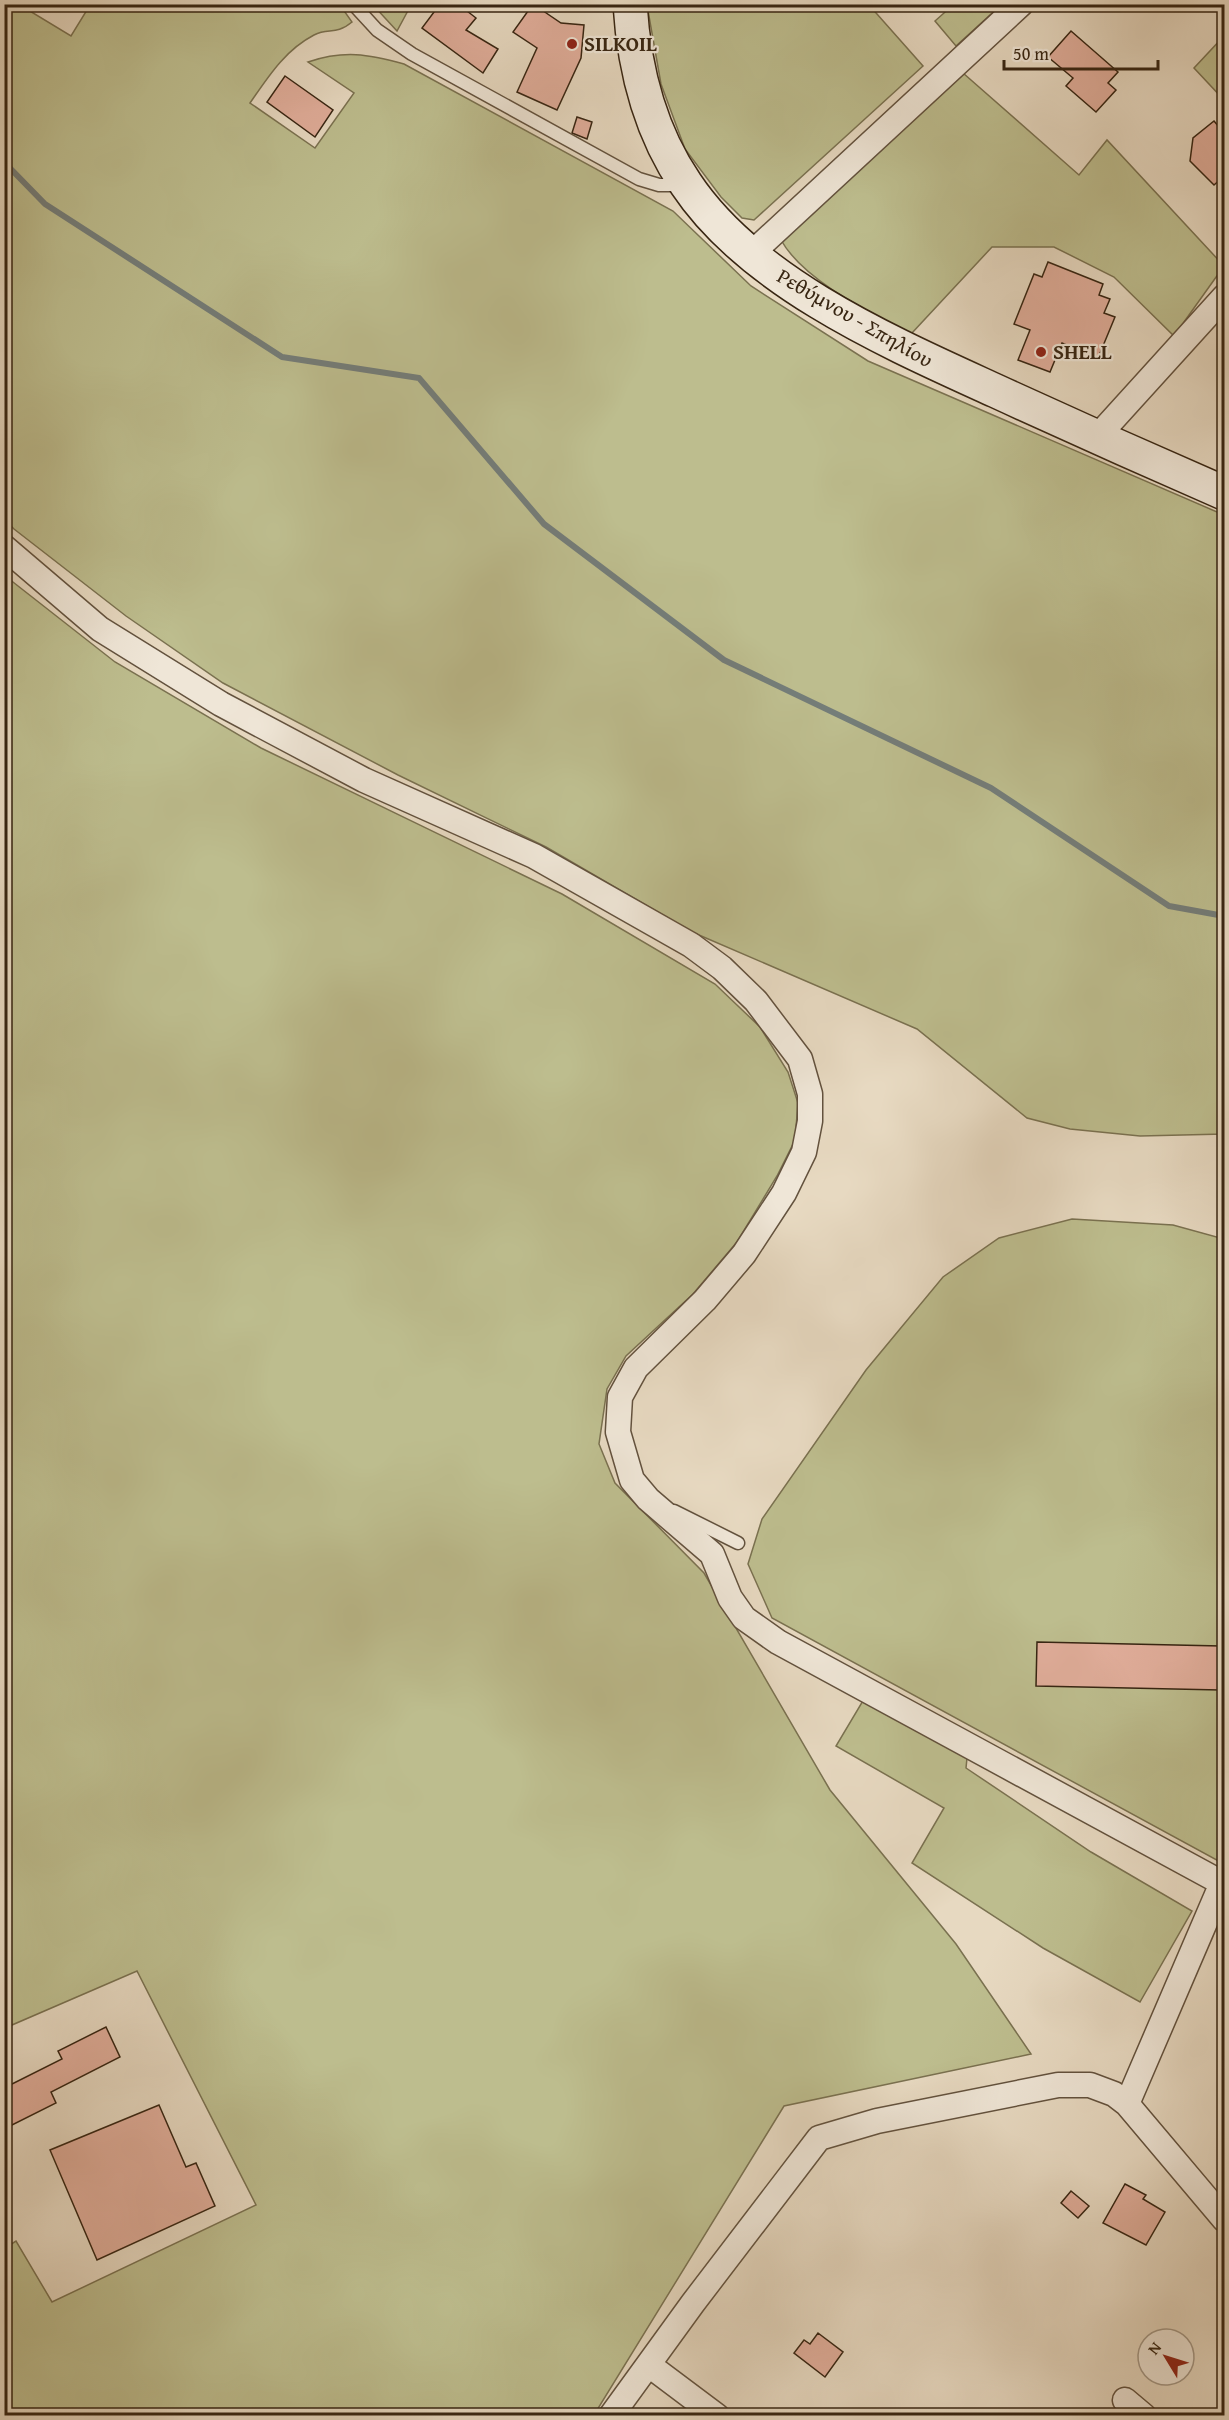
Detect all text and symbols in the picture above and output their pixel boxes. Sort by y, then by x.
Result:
place label: SILKOIL [584,28,657,59]
scale bar [1004,33,1158,71]
marker: SILKOIL [565,37,579,51]
text: 50 m [1013,40,1049,67]
street label: Ρεθύμνου - Σπηλίου [772,260,939,375]
place label: SHELL [1053,336,1112,367]
marker: SHELL [1034,345,1048,359]
north arrow [1136,2327,1196,2387]
text: N [1141,2336,1167,2359]

